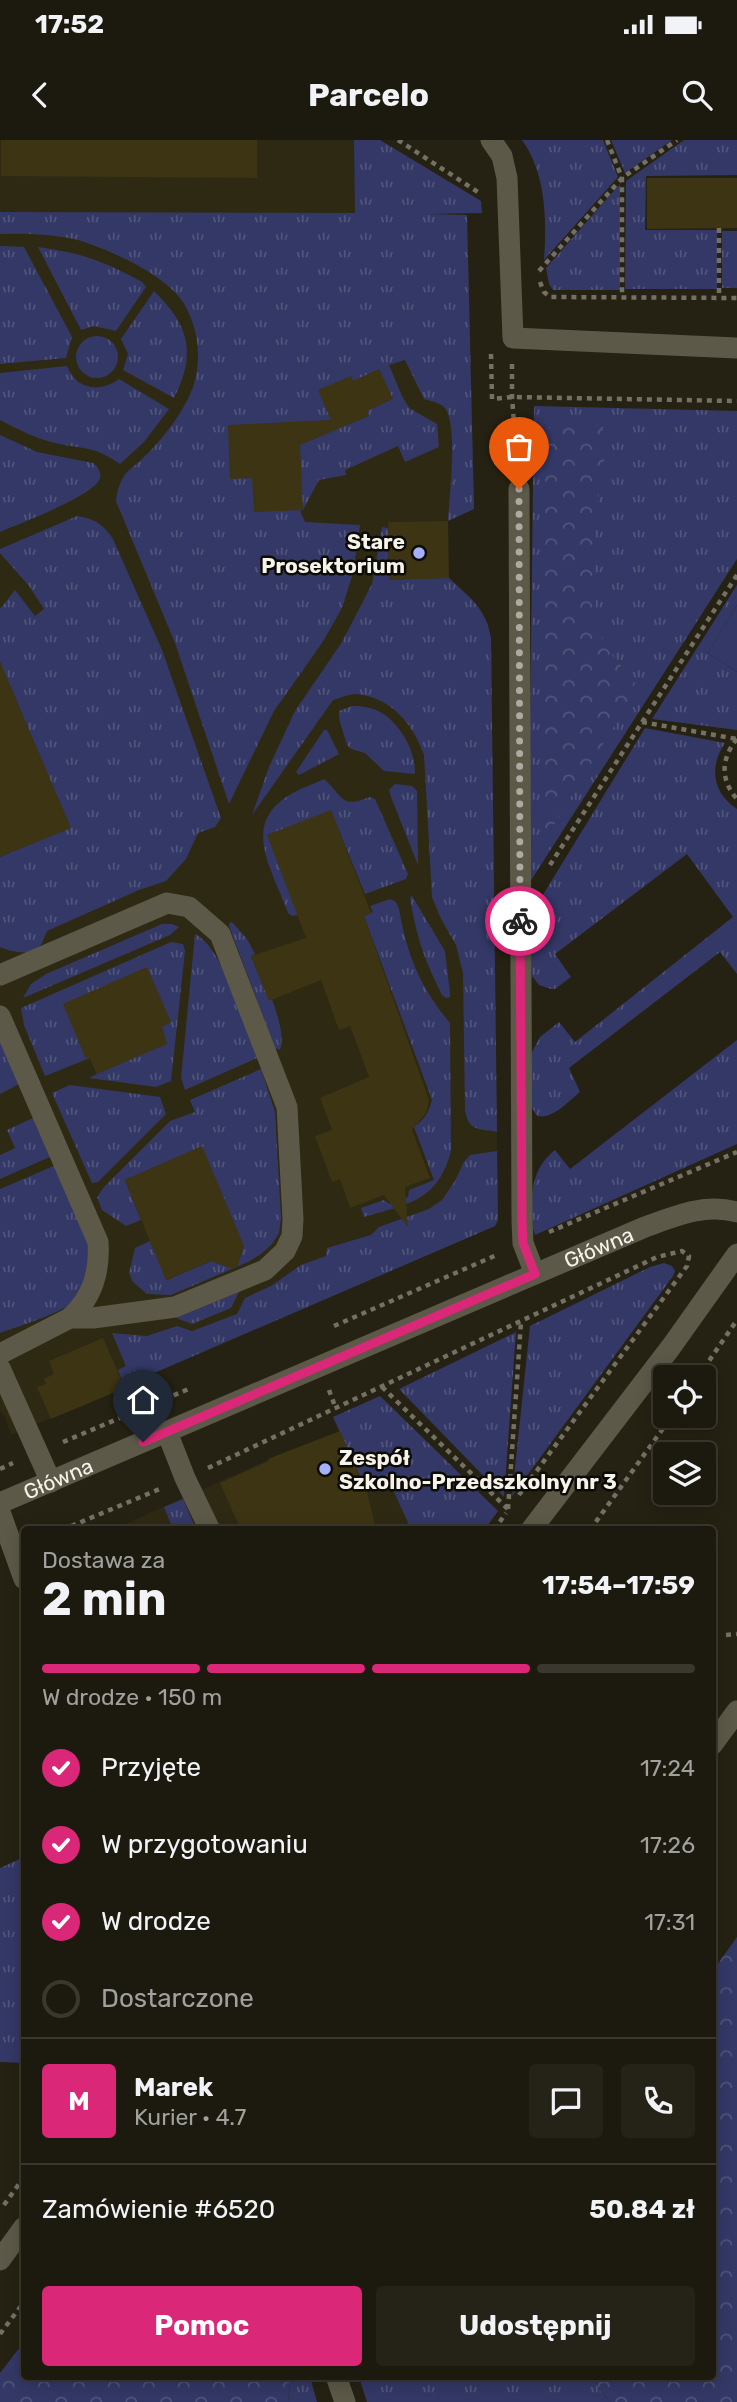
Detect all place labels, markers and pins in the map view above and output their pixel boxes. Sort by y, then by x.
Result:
pin [489,417,549,489]
place label: Stare Prosektorium [261,529,405,578]
marker: Stare Prosektorium [411,545,427,561]
pin [113,1370,173,1442]
place label: Zespół Szkolno-Przedszkolny nr 3 [339,1445,617,1494]
marker: Zespół Szkolno-Przedszkolny nr 3 [317,1461,333,1477]

